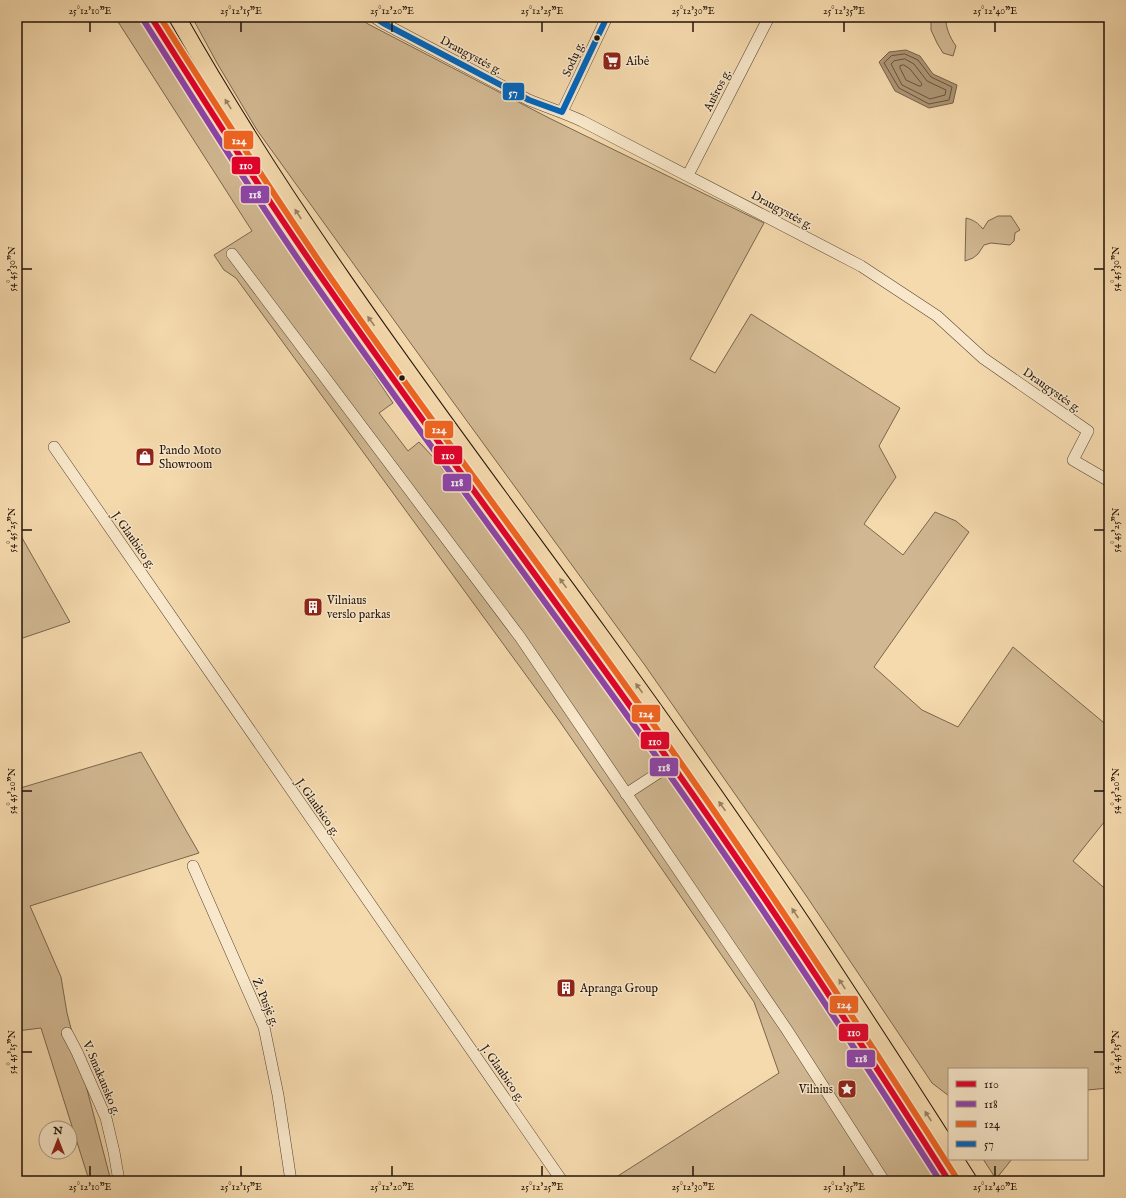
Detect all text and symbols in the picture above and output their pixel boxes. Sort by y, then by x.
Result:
text: 25°12'10"E [68,5,112,18]
text: 25°12'15"E [220,5,262,18]
text: 25°12'20"E [370,5,414,18]
text: 25°12'25"E [521,5,563,18]
text: 25°12'30"E [671,5,715,18]
text: 25°12'35"E [823,5,865,18]
text: 25°12'40"E [973,5,1017,18]
street label: Draugystės g. [437,33,504,78]
unlabelled marker [592,33,602,43]
street label: Sodų g. [559,39,588,79]
supermarket icon: Aibė [601,50,623,72]
place label: Aibė [625,54,650,69]
street label: Aušros g. [700,67,734,115]
line badge: 57 [502,82,525,101]
text: 57 [508,86,518,100]
one-way arrow [224,98,231,110]
line badge: 124 [223,130,254,150]
text: 124 [232,134,247,148]
line badge: 110 [231,156,261,175]
text: 110 [239,159,253,173]
line badge: 118 [240,185,270,204]
text: 118 [249,188,261,202]
street label: Draugystės g. [748,188,815,233]
one-way arrow [294,208,302,219]
text: 54°45'30"N [6,246,19,292]
text: 54°45'30"N [1110,246,1123,292]
one-way arrow [368,316,376,326]
street label: Draugystės g. [1020,365,1084,416]
unlabelled marker [397,373,407,383]
line badge: 124 [424,420,454,439]
text: 124 [432,423,447,437]
place label: Pando Moto Showroom [159,443,222,472]
line badge: 110 [433,445,463,465]
shop icon: Pando Moto Showroom [134,446,156,468]
text: 110 [441,449,455,463]
line badge: 118 [442,473,472,492]
text: 118 [451,476,463,490]
text: 54°45'25"N [6,507,19,552]
street label: J. Glaubico g. [106,507,159,572]
text: 54°45'25"N [1110,507,1123,552]
one-way arrow [559,578,567,588]
place label: Vilniaus verslo parkas [326,593,391,623]
building icon: Vilniaus verslo parkas [302,596,324,618]
one-way arrow [635,683,643,693]
line badge: 124 [631,704,661,723]
text: 124 [639,707,654,721]
line badge: 110 [640,731,670,750]
text: 110 [648,735,662,749]
line badge: 118 [649,757,679,777]
text: 118 [658,761,670,775]
text: 54°45'20"N [6,768,19,814]
text: 54°45'20"N [1110,768,1123,814]
street label: J. Glaubico g. [290,774,343,839]
one-way arrow [718,801,726,811]
one-way arrow [791,908,799,918]
street label: Ž. Pusjė g. [249,975,283,1029]
building icon: Apranga Group [555,977,577,999]
one-way arrow [838,979,846,989]
place label: Apranga Group [579,981,658,997]
line badge: 124 [829,995,859,1014]
text: 124 [837,998,852,1012]
line badge: 110 [838,1023,869,1042]
text: 110 [847,1026,861,1040]
text: 54°45'15"N [6,1030,19,1074]
text: 54°45'15"N [1110,1030,1123,1074]
street label: V. Smakausko g. [79,1038,124,1118]
street label: J. Glaubico g. [475,1040,528,1105]
line badge: 118 [846,1049,876,1068]
text: 118 [855,1052,867,1066]
legend [948,1068,1088,1160]
text: 110 [984,1077,999,1092]
place icon: Vilnius [836,1078,858,1100]
place label: Vilnius [798,1082,833,1097]
text: 118 [984,1097,998,1112]
one-way arrow [924,1111,932,1121]
text: 124 [984,1117,1000,1132]
north arrow [38,1120,78,1160]
text: N [52,1124,63,1138]
text: 57 [984,1137,994,1152]
text: 25°12'10"E [68,1181,112,1194]
text: 25°12'15"E [220,1181,262,1194]
text: 25°12'20"E [370,1181,414,1194]
text: 25°12'25"E [521,1181,563,1194]
text: 25°12'30"E [671,1181,715,1194]
text: 25°12'35"E [823,1181,865,1194]
text: 25°12'40"E [973,1181,1017,1194]

